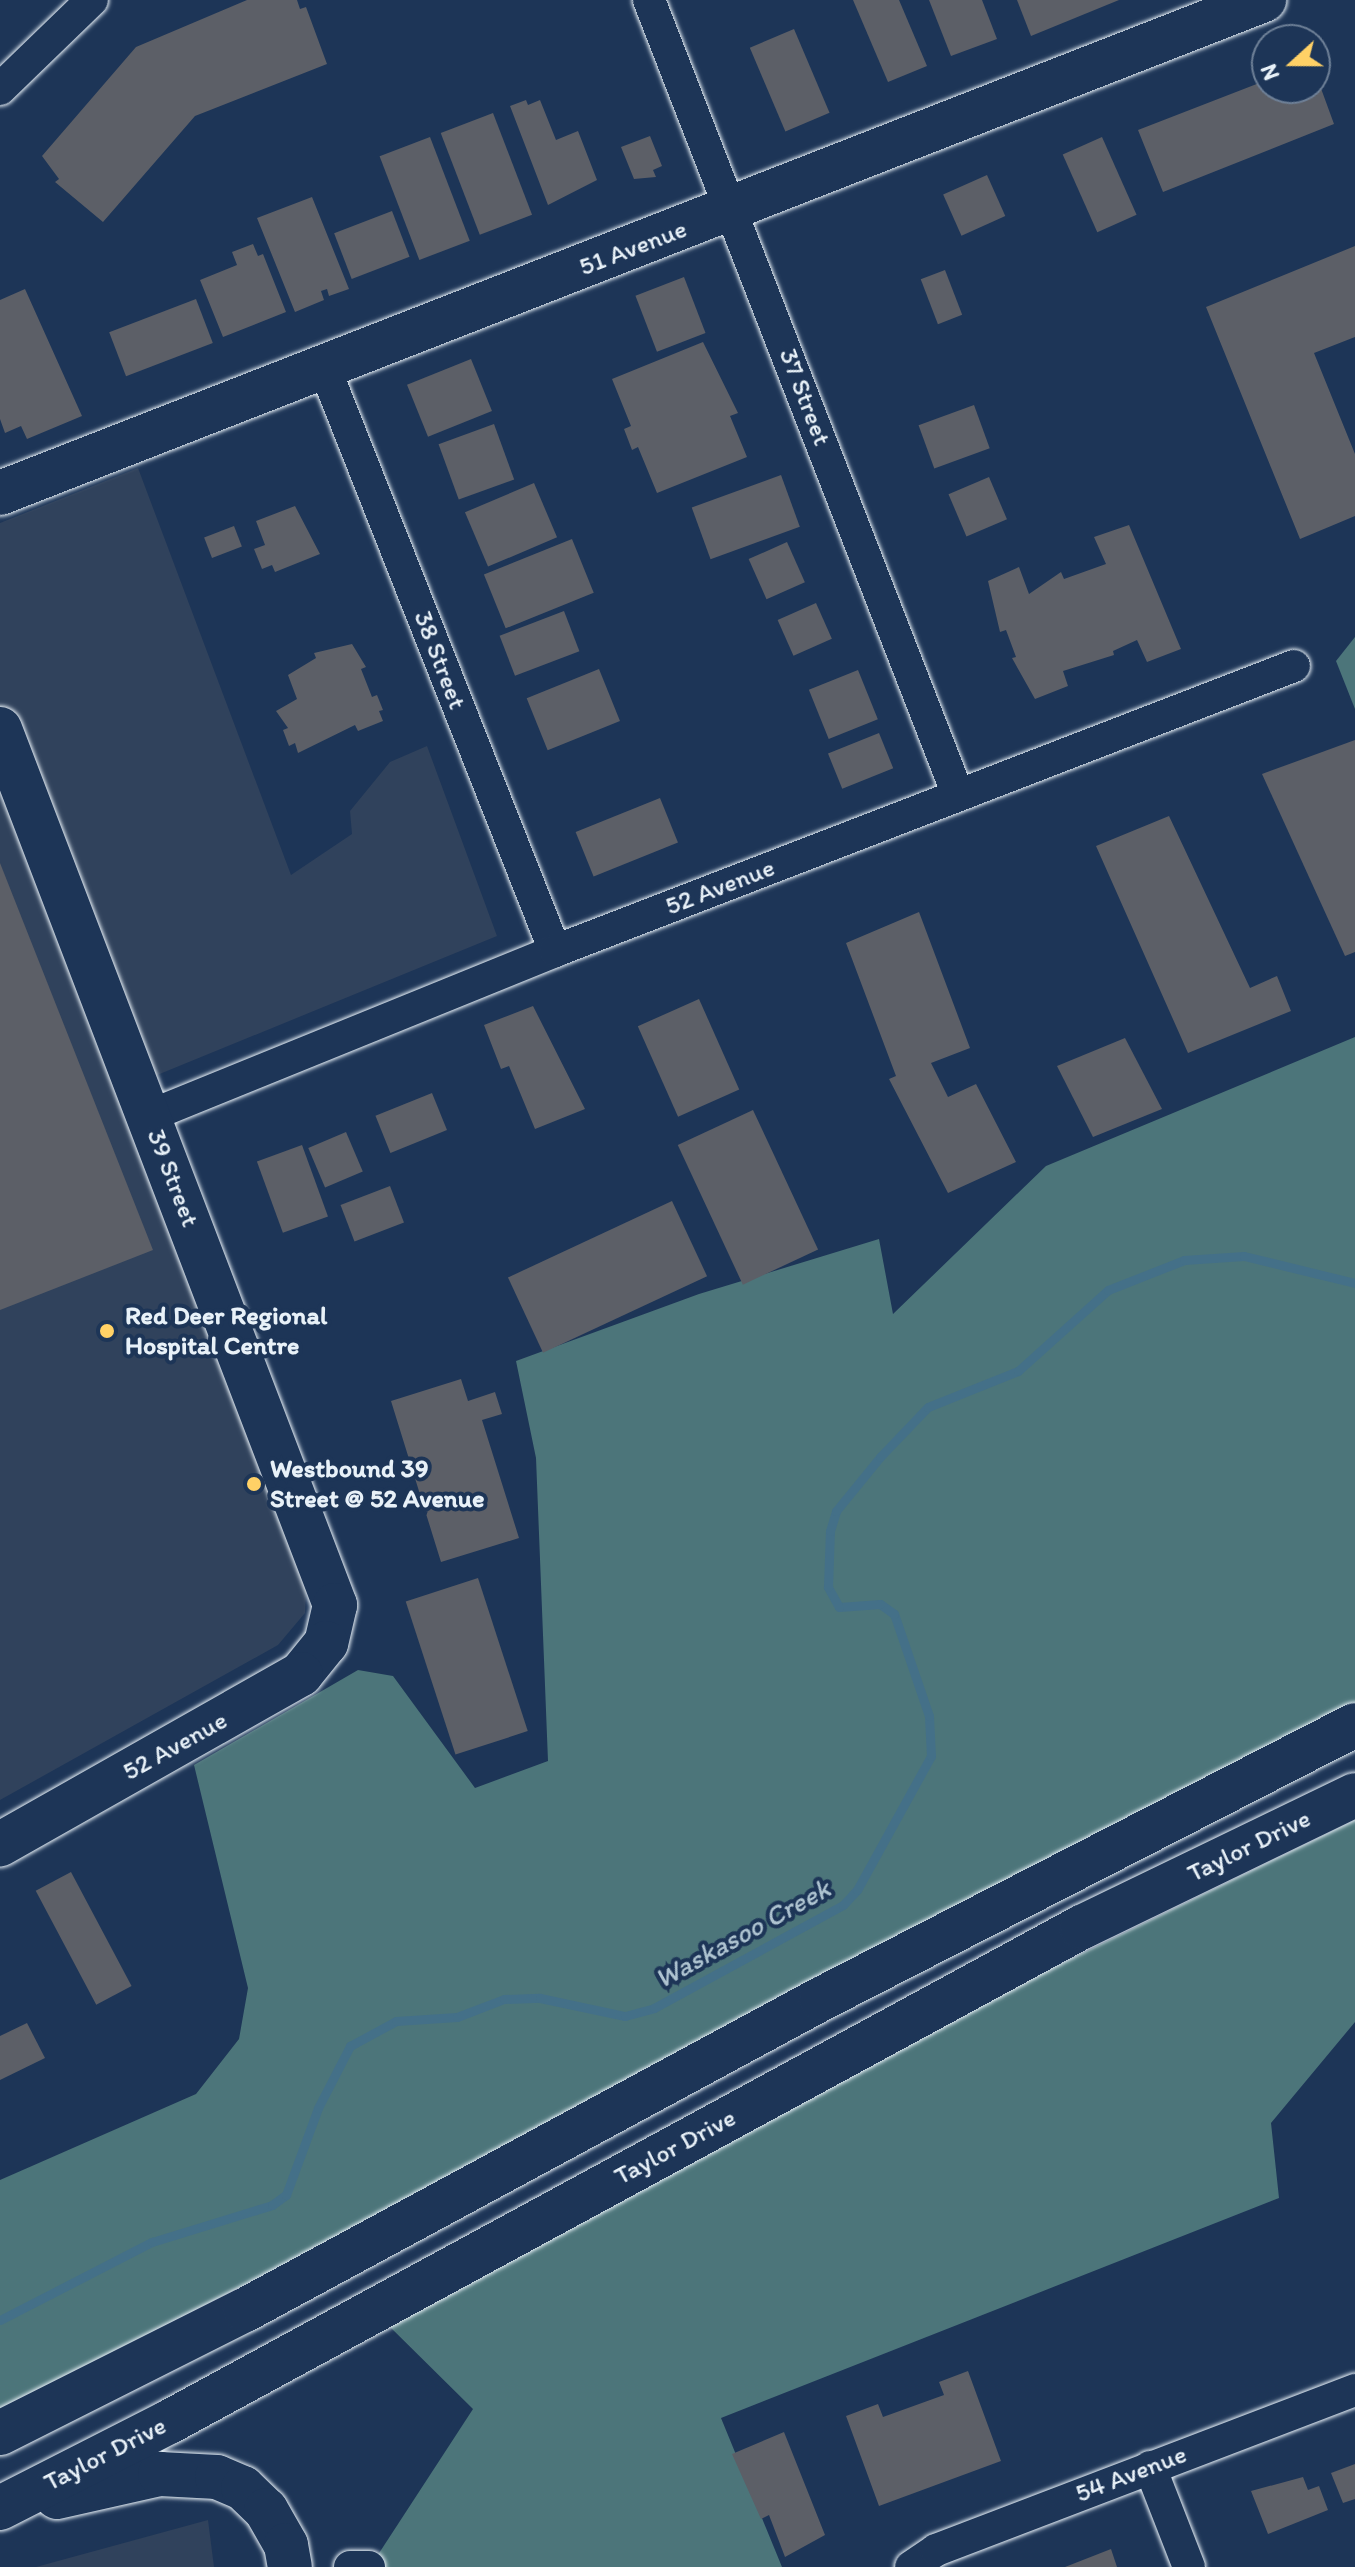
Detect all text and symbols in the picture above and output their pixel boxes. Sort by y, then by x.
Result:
north arrow [1251,24,1331,104]
text: N [1255,60,1285,84]
street label: 51 Avenue [575,213,691,283]
street label: 37 Street [772,344,838,450]
street label: 38 Street [407,606,473,714]
street label: 52 Avenue [661,852,779,922]
street label: 39 Street [140,1125,206,1231]
place label: Red Deer Regional Hospital Centre [125,1300,327,1362]
marker: Red Deer Regional Hospital Centre [96,1320,118,1342]
place label: Westbound 39 Street @ 52 Avenue [270,1453,484,1514]
marker: Westbound 39 Street @ 52 Avenue [245,1475,263,1493]
street label: 52 Avenue [117,1705,233,1787]
street label: Taylor Drive [1182,1803,1316,1889]
water label: Waskasoo Creek [648,1871,836,1995]
street label: Taylor Drive [609,2102,741,2192]
street label: Taylor Drive [39,2410,171,2498]
street label: 54 Avenue [1071,2439,1191,2509]

